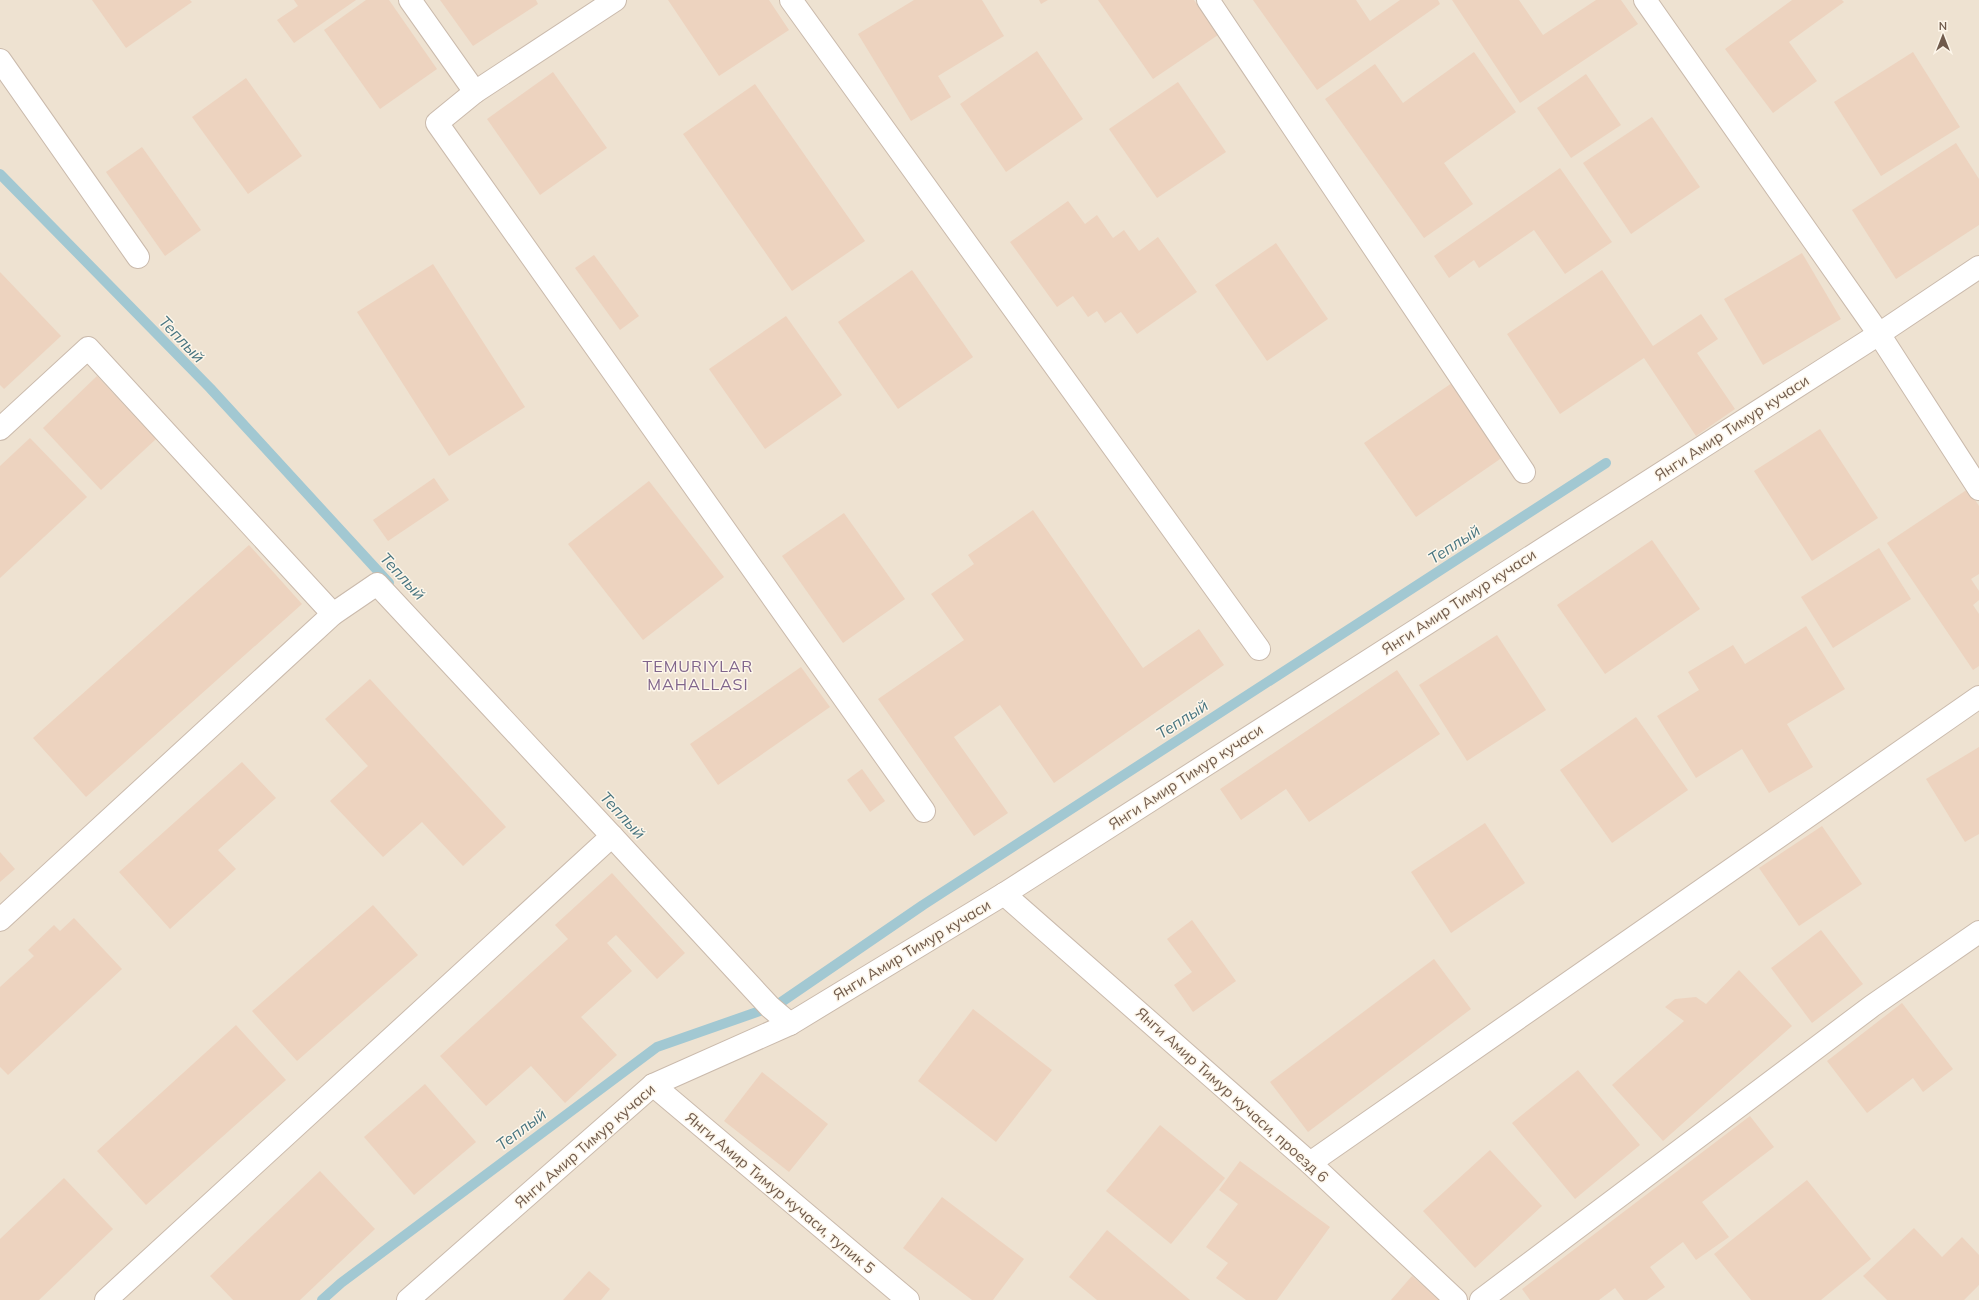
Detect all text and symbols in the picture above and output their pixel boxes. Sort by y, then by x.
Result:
north arrow [1923,16,1963,56]
text: N [1939,19,1947,33]
water label: Теплый [155,311,209,367]
street label: Янги Амир Тимур кучаси [1651,371,1813,485]
water label: Теплый [1424,520,1484,568]
street label: Янги Амир Тимур кучаси [1378,545,1540,659]
water label: Теплый [376,548,430,604]
district label: TEMURIYLAR MAHALLASI [643,656,753,694]
water label: Теплый [1152,695,1212,743]
street label: Янги Амир Тимур кучаси [1105,720,1267,834]
water label: Теплый [596,787,650,843]
street label: Янги Амир Тимур кучаси [830,895,994,1004]
street label: Янги Амир Тимур кучаси, проезд 6 [1132,1003,1333,1186]
street label: Янги Амир Тимур кучаси [510,1079,659,1212]
water label: Теплый [492,1104,550,1154]
street label: Янги Амир Тимур кучаси, тупик 5 [682,1108,879,1277]

